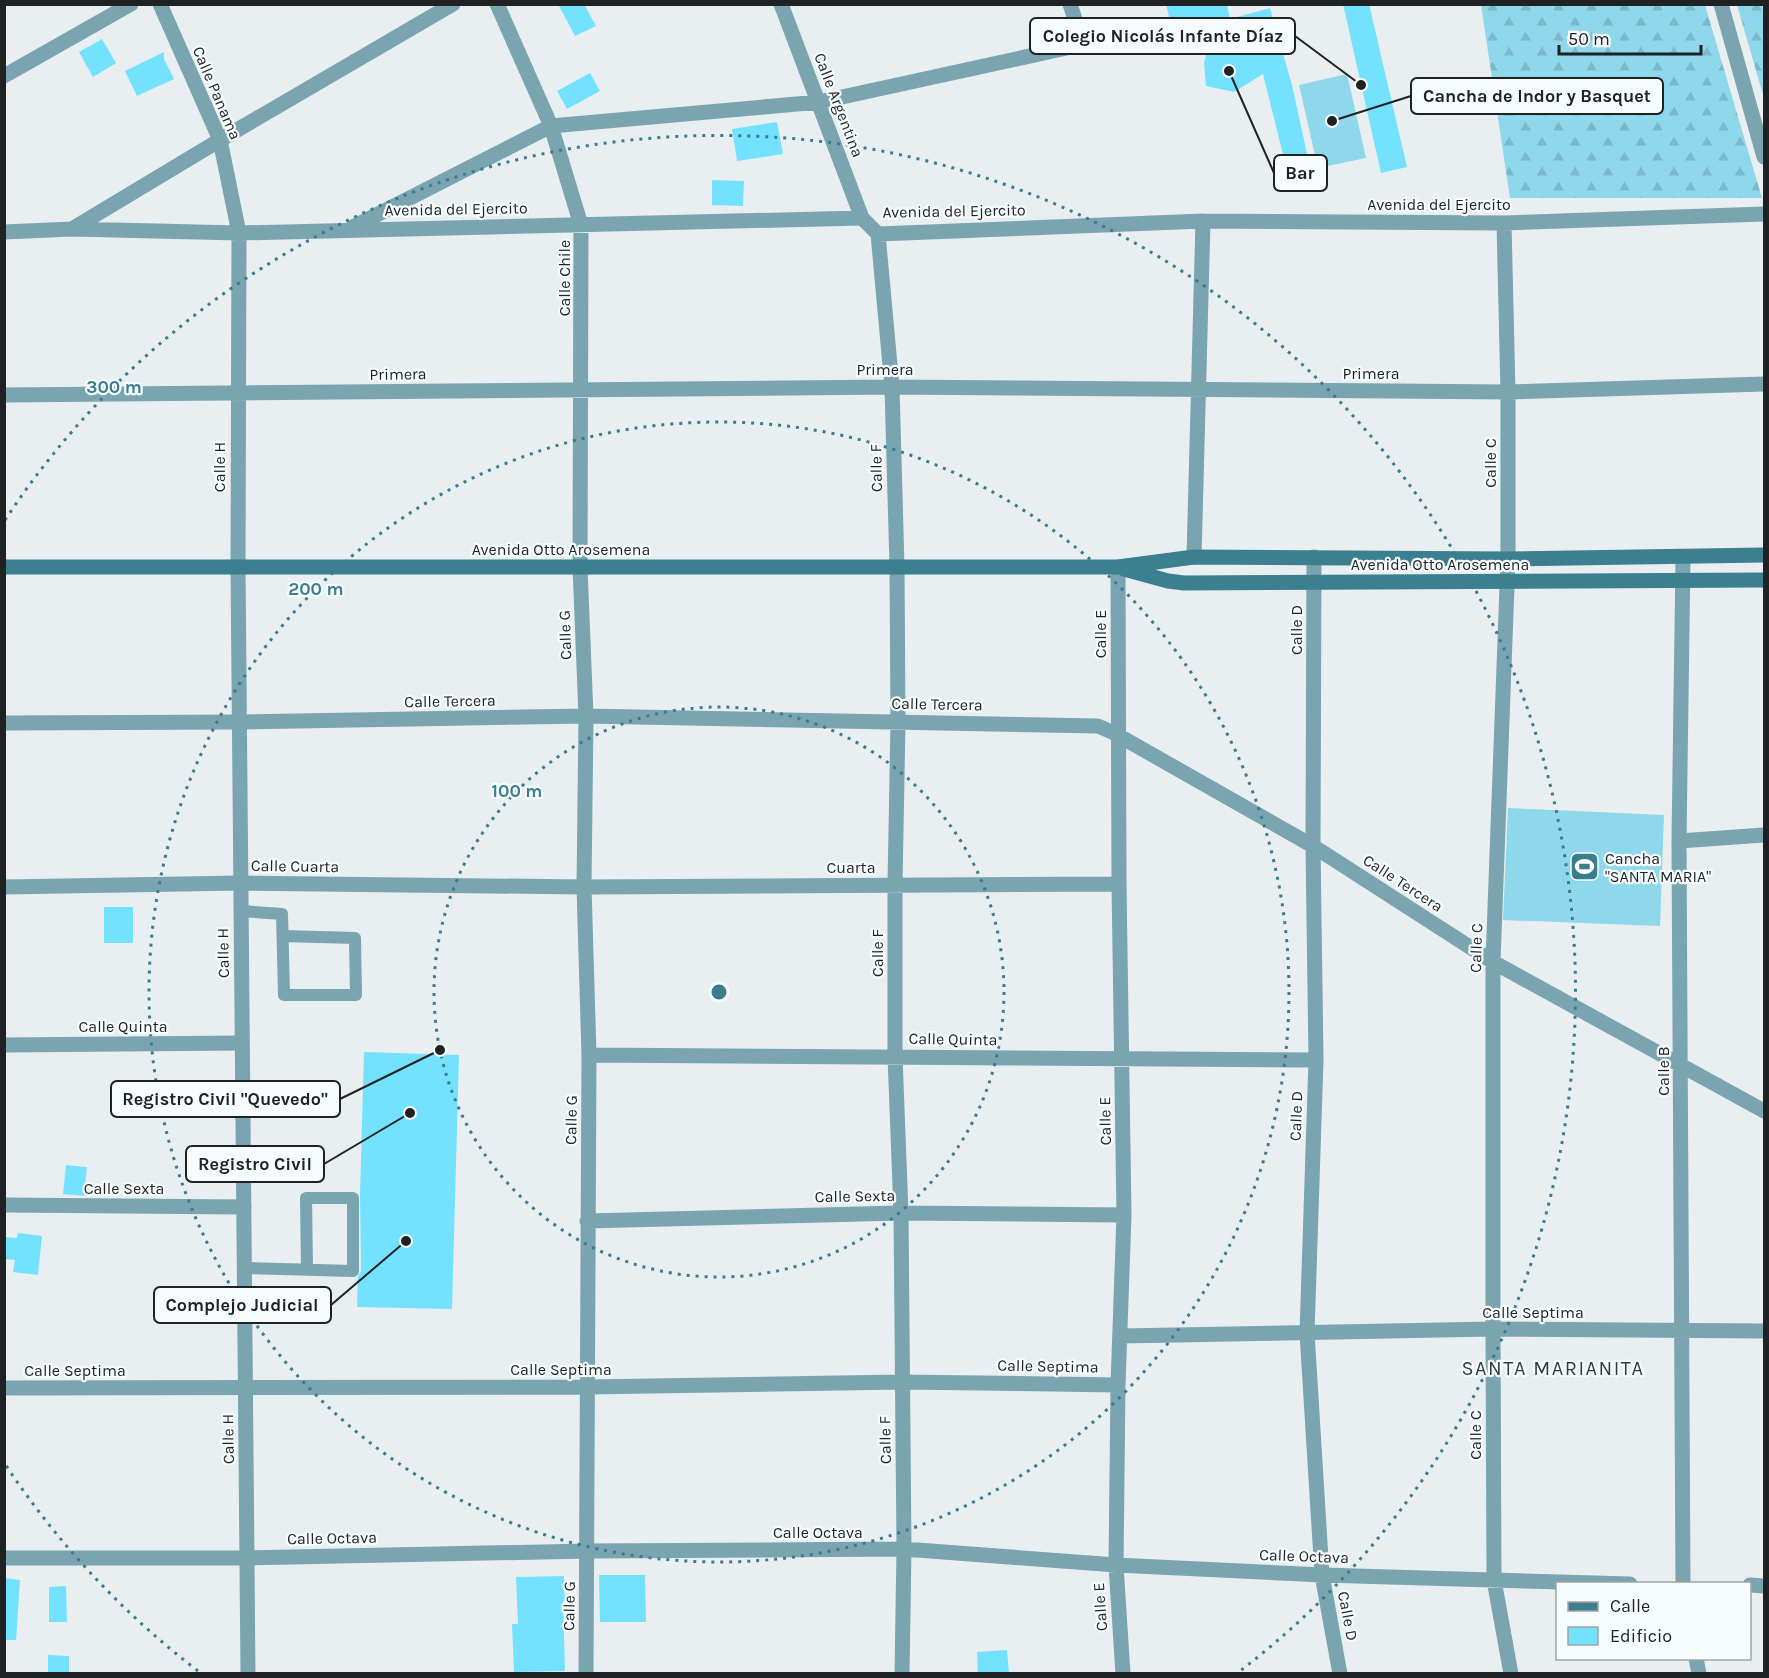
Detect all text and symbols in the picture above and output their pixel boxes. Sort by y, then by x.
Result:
callout: Colegio Nicolás Infante Díaz [1030,18,1295,54]
scale bar [1559,18,1702,56]
text: Colegio Nicolás Infante Díaz [1043,25,1283,47]
text: 50 m [1568,28,1610,50]
street label: Calle Panama [189,43,245,143]
street label: Calle Argentina [810,50,868,160]
callout: Cancha de Indor y Basquet [1411,78,1663,114]
text: Cancha de Indor y Basquet [1423,85,1651,107]
callout: Bar [1274,155,1327,191]
text: Bar [1285,162,1315,184]
street label: Avenida del Ejercito [1367,195,1511,214]
street label: Avenida del Ejercito [384,198,528,220]
street label: Avenida del Ejercito [882,200,1026,222]
street label: Calle Chile [555,240,574,316]
street label: Primera [856,360,914,379]
street label: Primera [369,364,427,384]
street label: Primera [1342,364,1400,383]
text: 300 m [86,376,142,398]
street label: Calle C [1481,438,1500,488]
street label: Calle H [210,442,229,492]
street label: Calle F [866,444,886,492]
street label: Avenida Otto Arosemena [472,540,650,559]
street label: Avenida Otto Arosemena [1351,555,1529,574]
text: 200 m [288,578,344,600]
street label: Calle D [1287,605,1306,655]
street label: Calle G [555,610,575,660]
street label: Calle E [1091,610,1110,658]
street label: Calle Tercera [404,691,496,711]
street label: Calle Tercera [891,694,983,714]
text: 100 m [492,780,542,802]
place label: Cancha "SANTA MARIA" [1605,849,1711,886]
street label: Calle Tercera [1359,850,1447,916]
sports icon: Cancha "SANTA MARIA" [1568,851,1600,883]
street label: Calle Cuarta [251,856,339,876]
street label: Cuarta [827,858,875,877]
street label: Calle C [1466,923,1486,973]
street label: Calle H [213,928,233,978]
street label: Calle F [868,929,887,977]
centre of rings [709,982,729,1002]
street label: Calle Quinta [79,1017,167,1036]
street label: Calle Quinta [908,1029,998,1049]
street label: Calle B [1654,1046,1673,1096]
callout: Registro Civil "Quevedo" [111,1081,340,1117]
text: Registro Civil "Quevedo" [122,1088,328,1110]
street label: Calle D [1286,1091,1306,1141]
street label: Calle G [561,1095,581,1145]
street label: Calle E [1095,1097,1115,1145]
callout: Registro Civil [186,1146,324,1182]
text: Registro Civil [198,1153,312,1175]
street label: Calle Sexta [84,1179,164,1198]
street label: Calle Sexta [815,1186,895,1206]
callout: Complejo Judicial [154,1287,331,1323]
text: Complejo Judicial [165,1294,319,1316]
street label: Calle Septima [1482,1303,1584,1322]
street label: Calle Septima [997,1356,1099,1376]
district label: SANTA MARIANITA [1462,1357,1644,1380]
street label: Calle Septima [510,1360,612,1379]
street label: Calle Septima [24,1361,126,1380]
street label: Calle C [1466,1410,1485,1460]
street label: Calle H [218,1414,238,1464]
street label: Calle F [875,1416,895,1464]
street label: Calle Octava [773,1523,863,1542]
street label: Calle Octava [287,1528,377,1548]
street label: Calle Octava [1259,1545,1349,1567]
street label: Calle G [559,1581,579,1631]
street label: Calle E [1089,1582,1111,1632]
legend [1556,1582,1751,1660]
street label: Calle D [1334,1590,1362,1642]
text: Calle [1610,1595,1650,1617]
text: Edificio [1610,1625,1672,1647]

